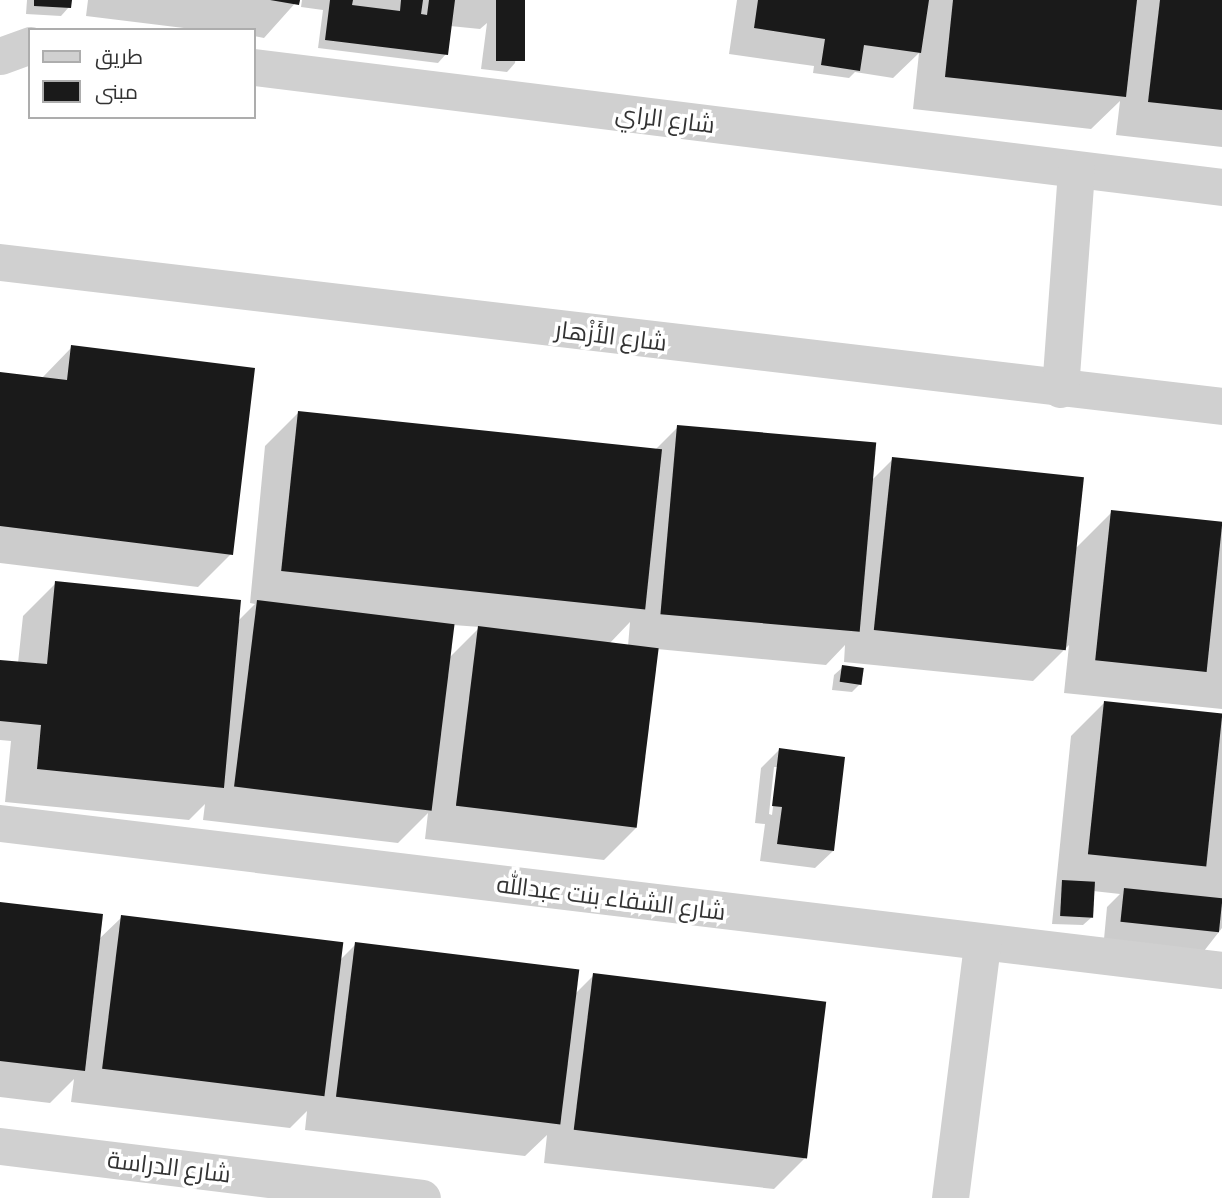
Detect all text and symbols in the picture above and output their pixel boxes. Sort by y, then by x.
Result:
legend [28,28,256,119]
text: طريق [95,40,143,72]
text: مبنى [95,75,138,107]
street label: شارع الراي [614,99,716,139]
street label: شارع الأَزْهار [553,315,669,357]
street label: شارع الشفاء بنت عبدالله [495,870,727,926]
street label: شارع الدراسة [106,1145,232,1189]

